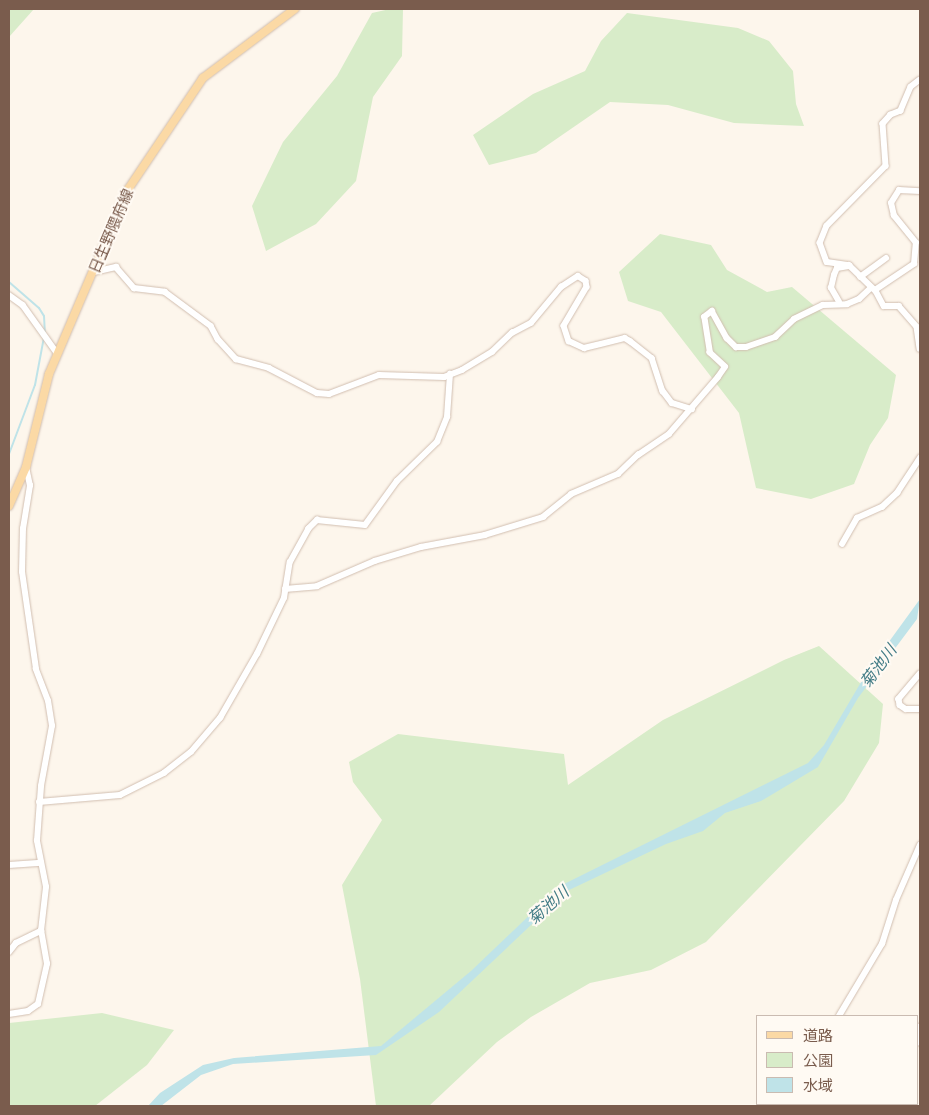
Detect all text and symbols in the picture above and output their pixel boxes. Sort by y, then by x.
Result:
street label: 日生野隈府線 [85,186,137,276]
water label: 菊池川 [856,641,900,691]
water label: 菊池川 [524,882,572,928]
legend [756,1015,919,1105]
text: 道路 [803,1026,833,1045]
text: 公園 [803,1051,833,1070]
text: 水域 [803,1076,833,1095]

